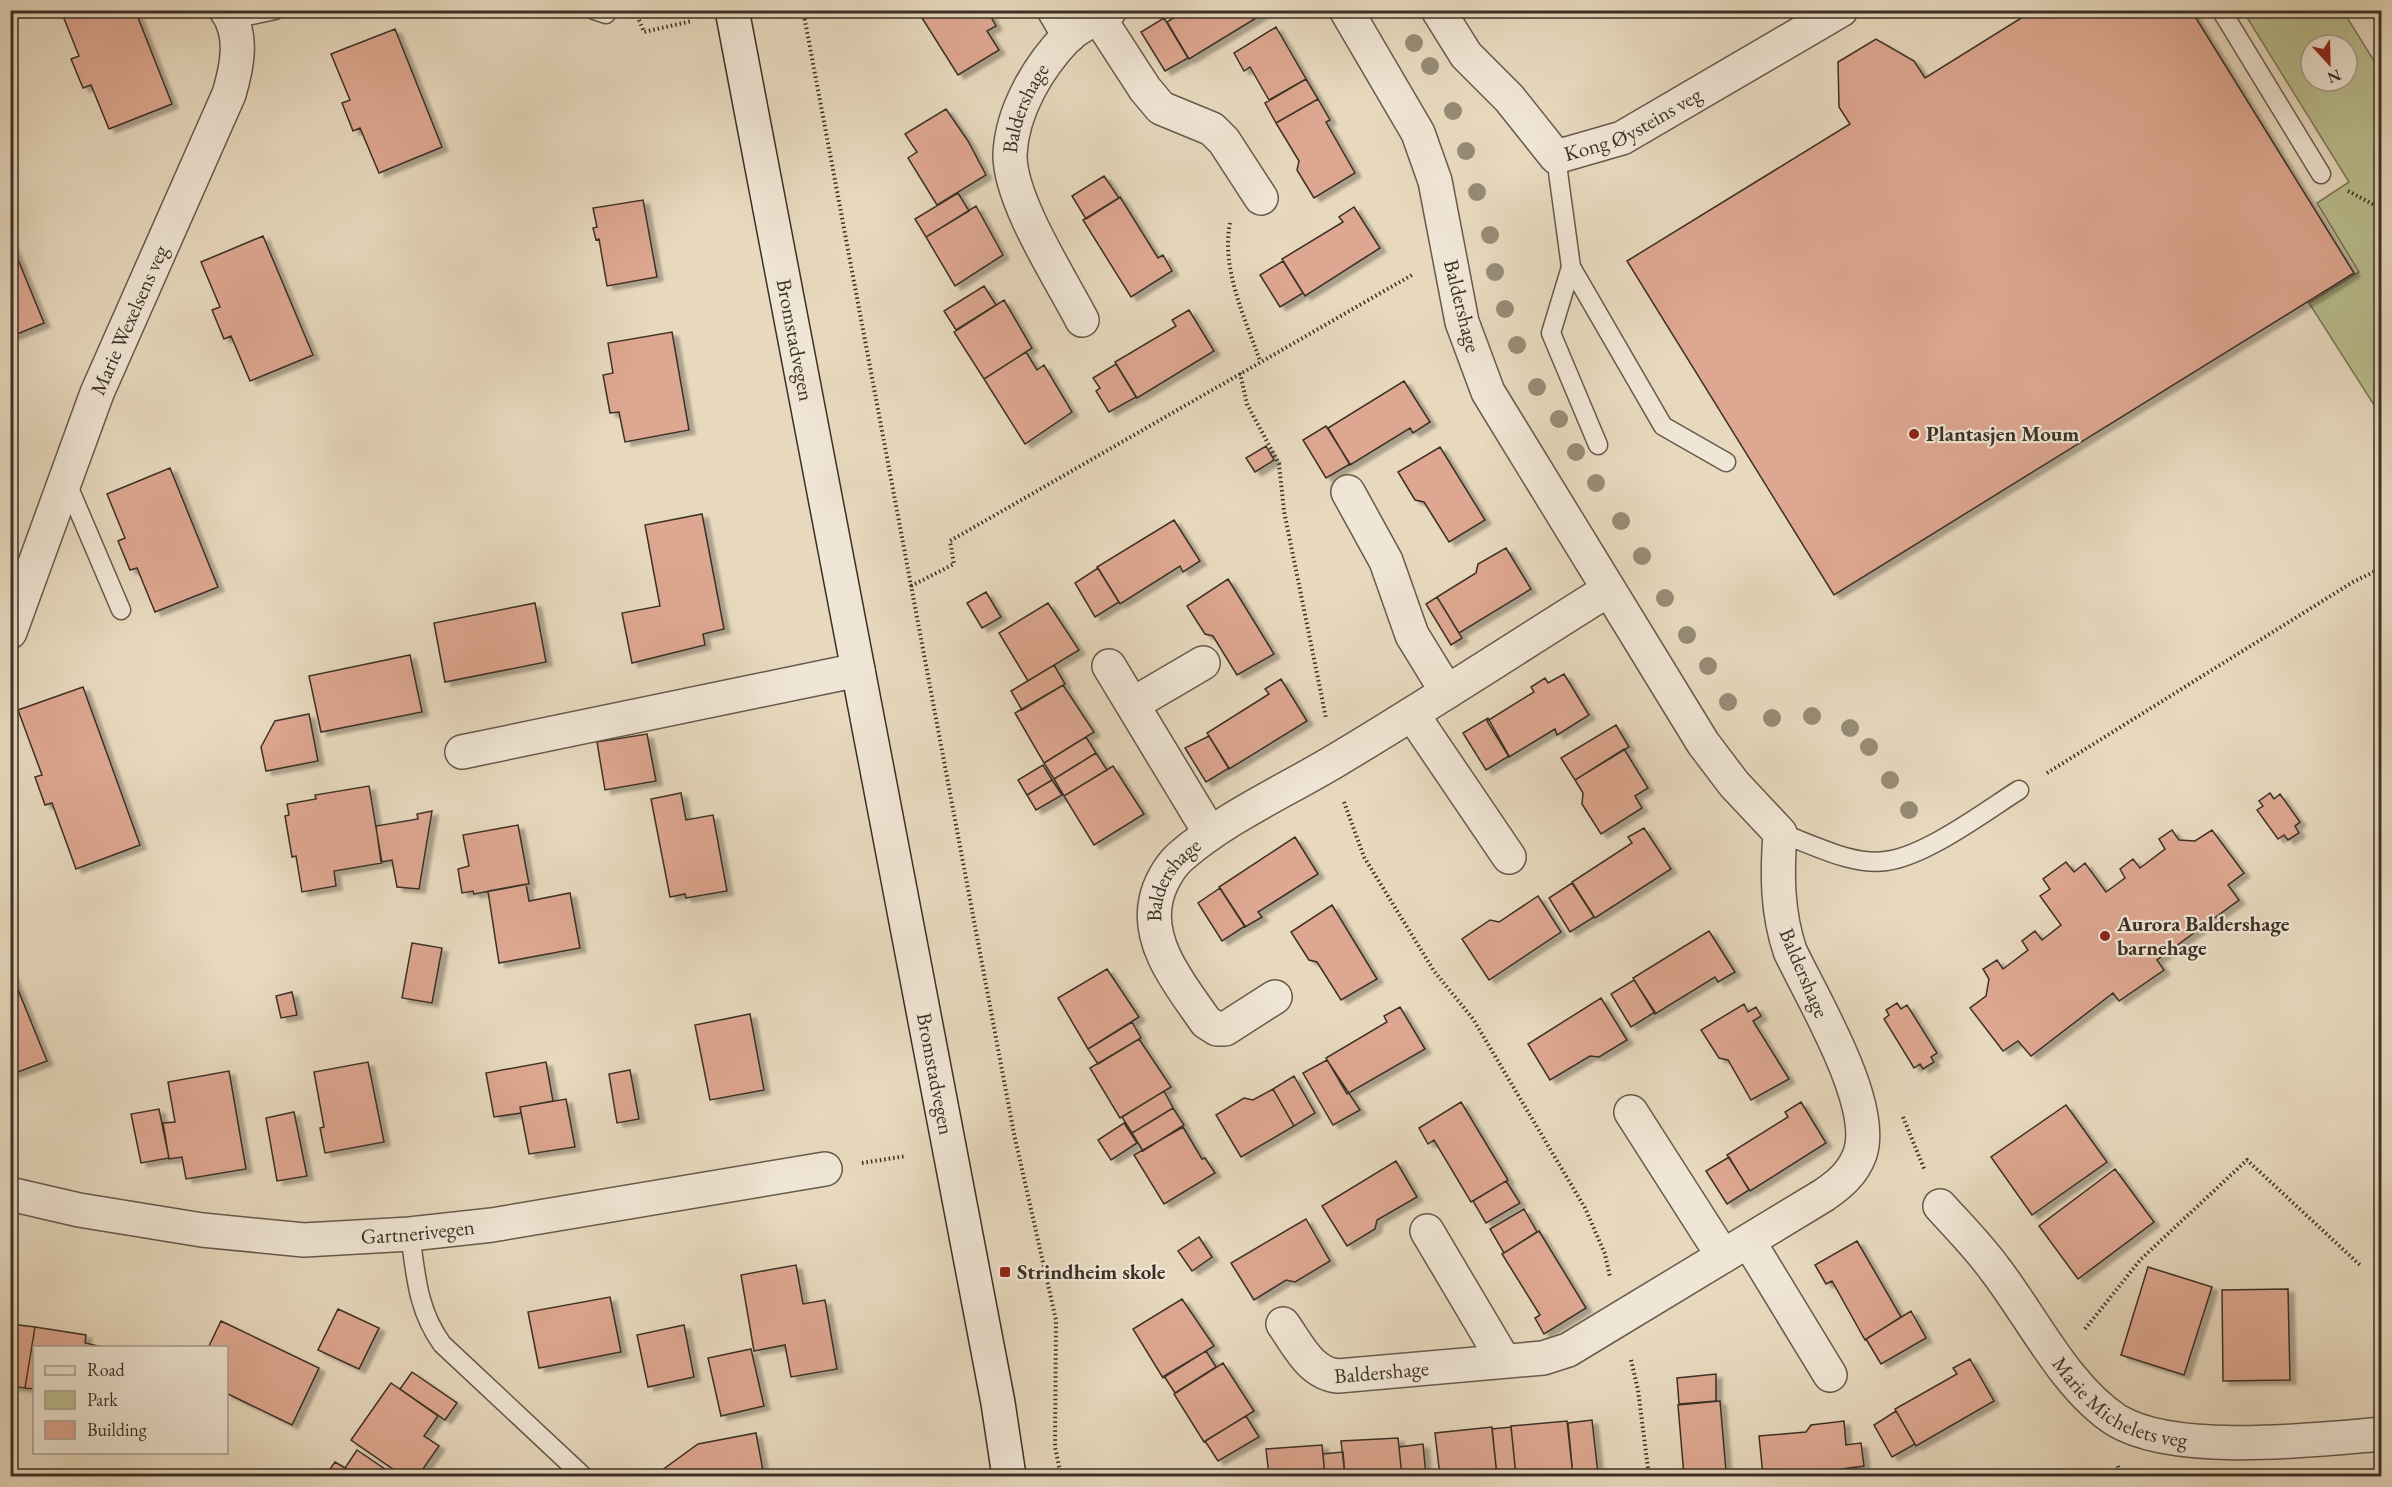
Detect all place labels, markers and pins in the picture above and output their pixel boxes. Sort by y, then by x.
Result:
place label: Plantasjen Moum [1926,420,2079,447]
marker: Plantasjen Moum [1907,427,1921,441]
place label: Aurora Baldershage barnehage [2116,910,2290,961]
marker: Aurora Baldershage barnehage [2098,929,2112,943]
place label: Strindheim skole [1017,1258,1166,1285]
marker: Strindheim skole [998,1265,1012,1279]

